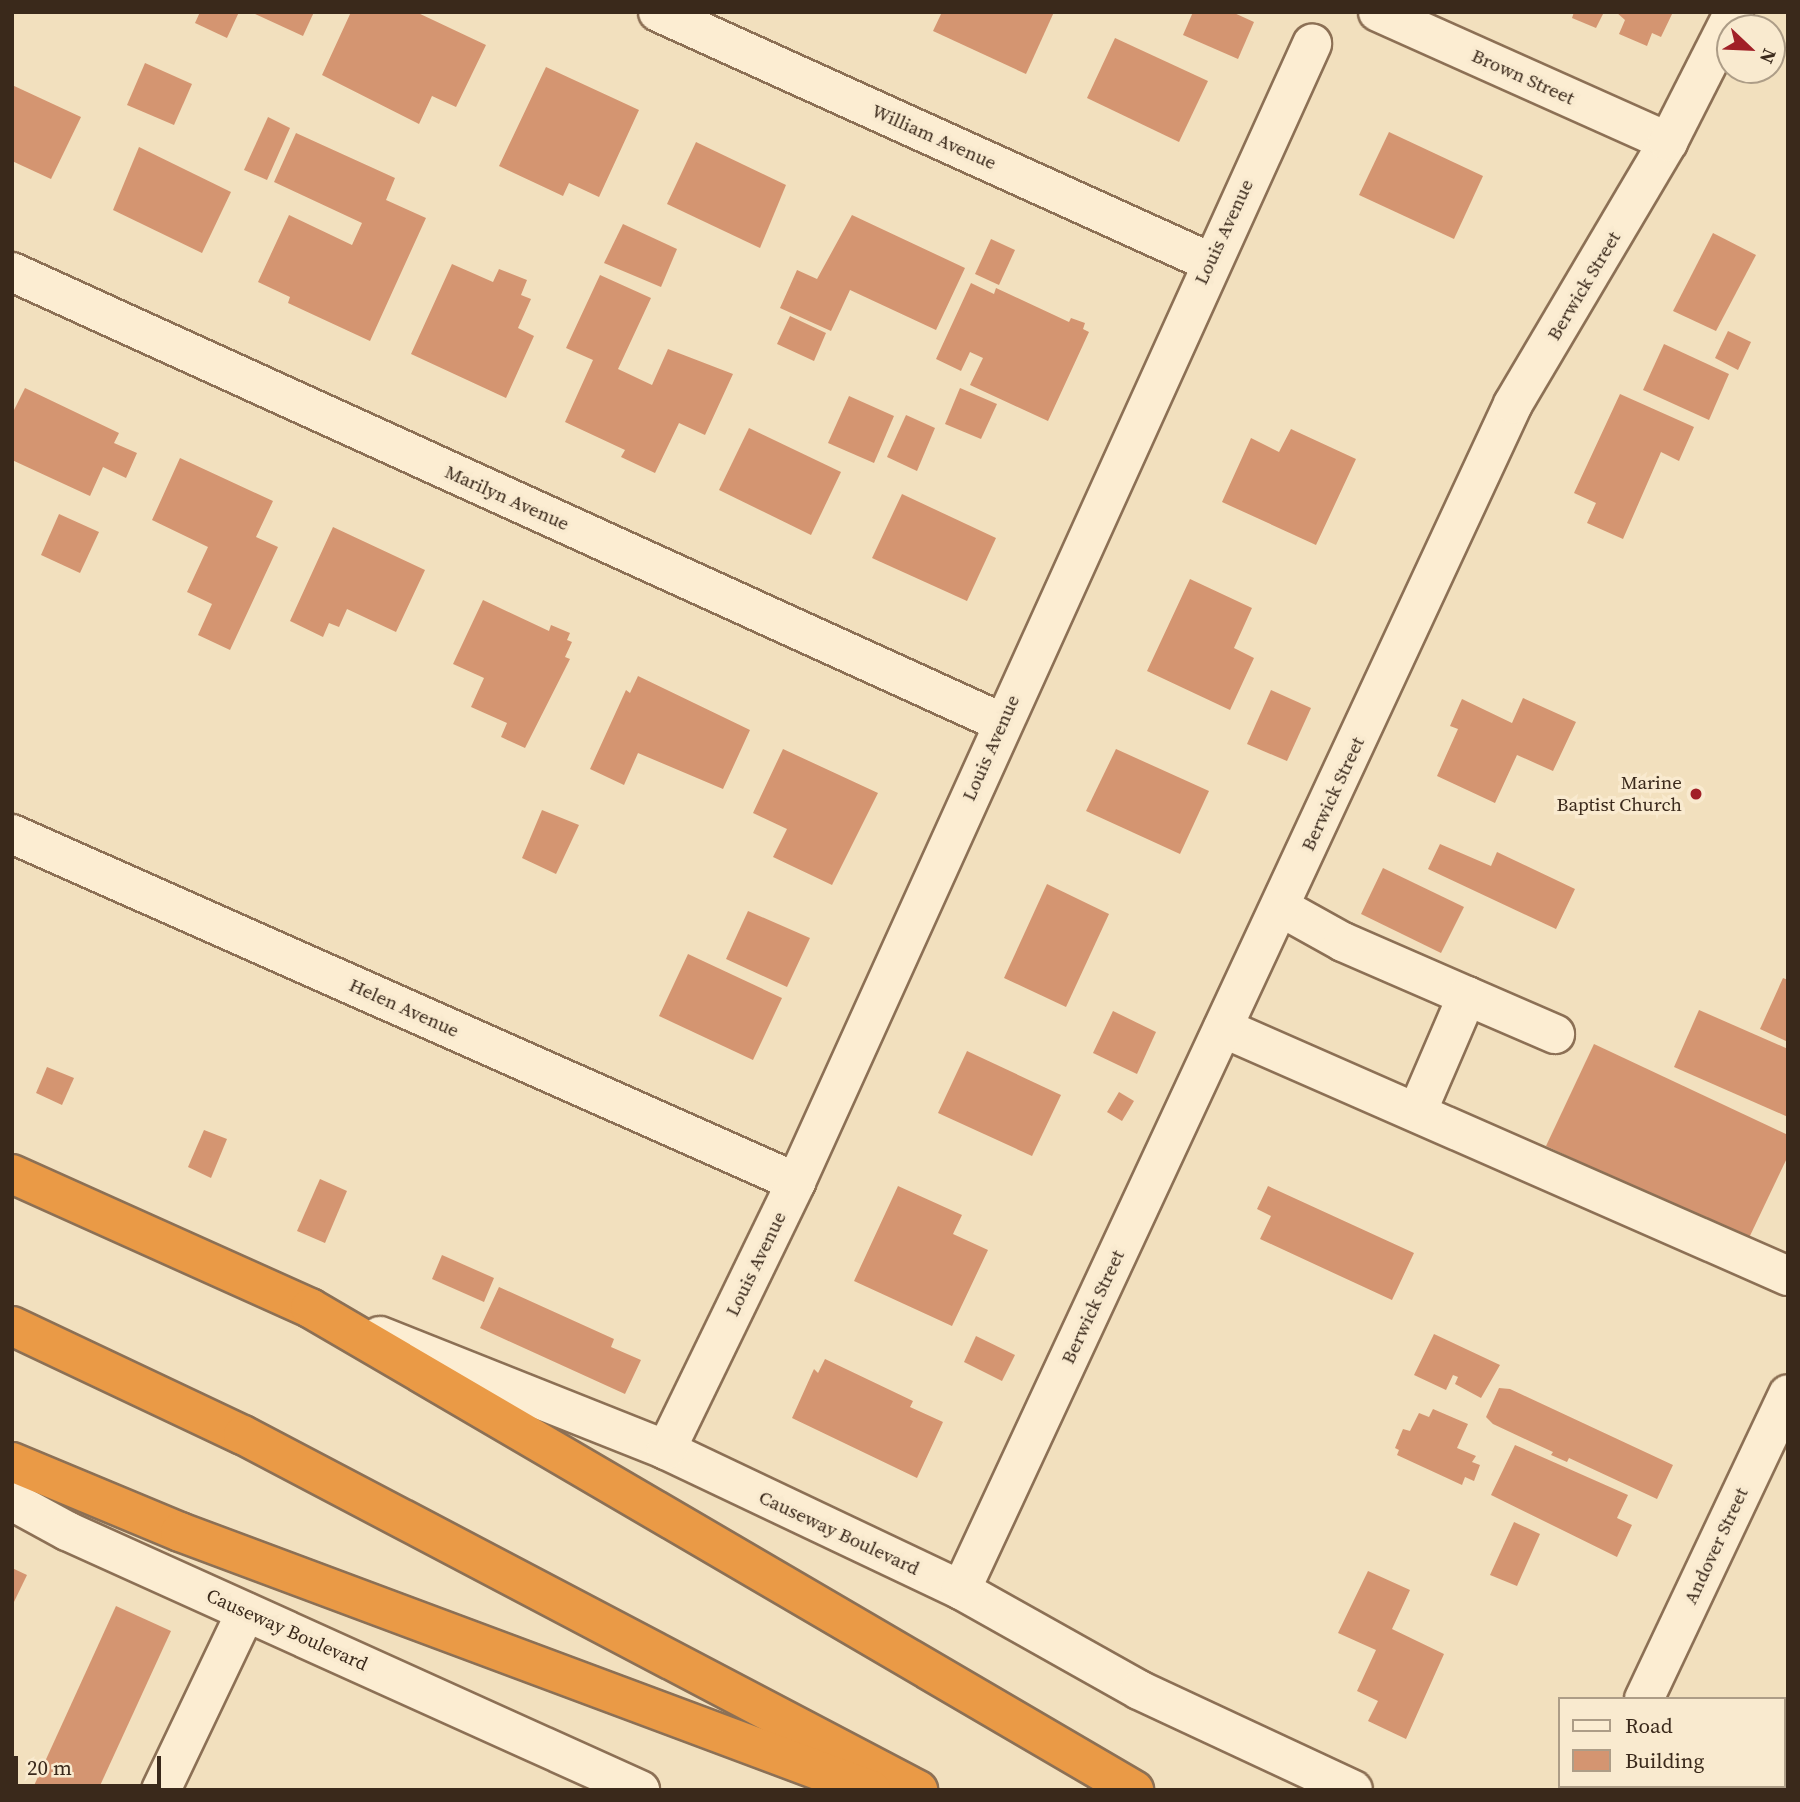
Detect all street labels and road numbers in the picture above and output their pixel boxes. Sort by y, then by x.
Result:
street label: Brown Street [1468,44,1578,110]
street label: William Avenue [868,99,1000,175]
street label: Louis Avenue [1190,176,1258,288]
street label: Berwick Street [1543,227,1625,345]
street label: Marilyn Avenue [441,460,573,536]
street label: Louis Avenue [958,692,1024,804]
street label: Berwick Street [1297,733,1369,855]
street label: Helen Avenue [346,974,462,1042]
street label: Louis Avenue [721,1208,791,1320]
street label: Berwick Street [1057,1246,1129,1368]
street label: Andover Street [1679,1484,1753,1608]
street label: Causeway Boulevard [755,1486,923,1580]
street label: Causeway Boulevard [203,1584,371,1676]

